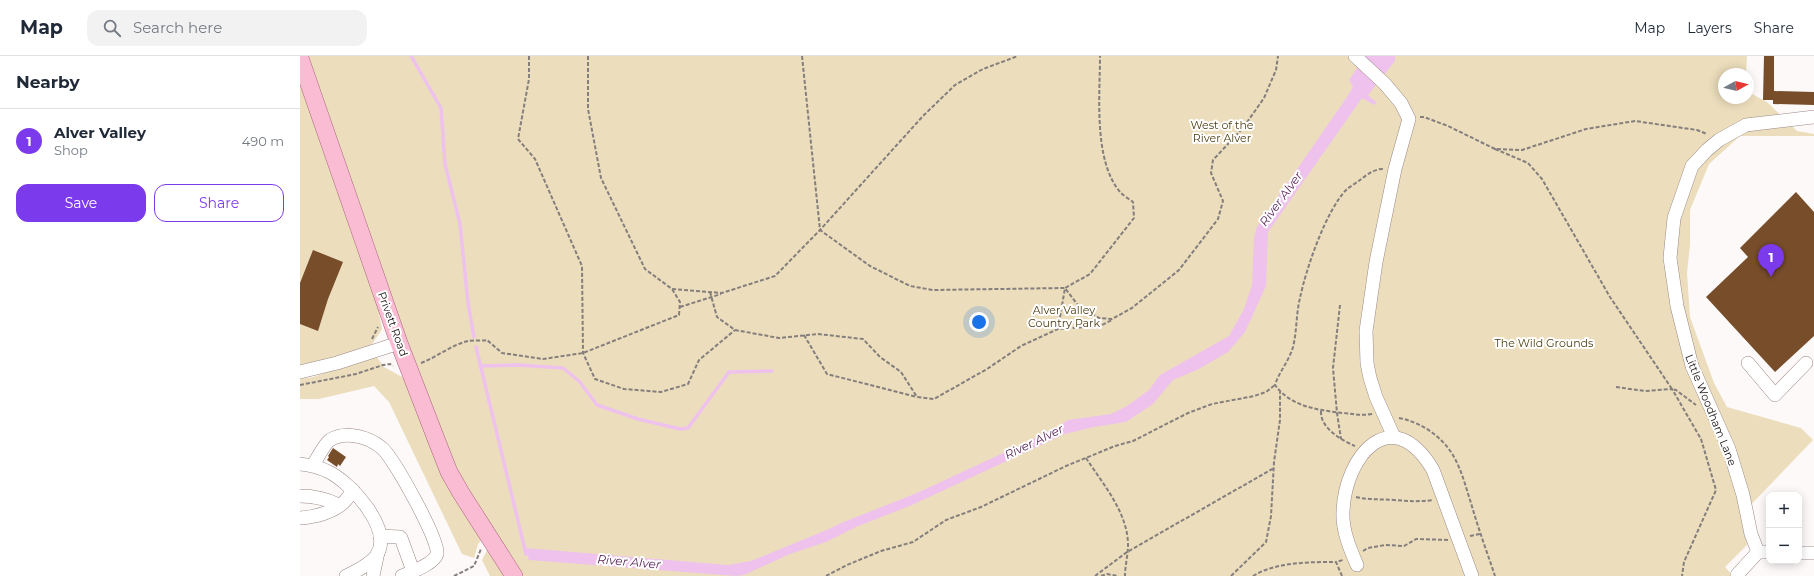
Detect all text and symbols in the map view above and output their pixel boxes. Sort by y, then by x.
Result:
search box [87,10,367,46]
text: Map [20,16,63,39]
icon: search [101,17,123,39]
text: Search here [133,18,222,37]
text: Map [1634,19,1665,37]
text: Layers [1687,19,1732,37]
text: Share [1754,19,1794,37]
north arrow [1718,68,1754,104]
text: Nearby [16,72,80,92]
park label: West of the River Alver [1190,118,1254,145]
text: Alver Valley [54,123,146,142]
text: 1 [26,133,32,149]
text: 490 m [242,133,284,149]
text: Shop [54,142,88,158]
water label: River Alver [1256,168,1305,229]
button: Save [16,184,146,222]
button: Share [154,184,284,222]
pin: 1 [1758,244,1784,277]
street label: Privett Road [375,290,411,358]
park label: Alver Valley Country Park [1028,303,1100,330]
your location [969,312,989,332]
park label: The Wild Grounds [1495,336,1594,350]
street label: Little Woodham Lane [1682,352,1740,468]
water label: River Alver [1002,421,1066,462]
map controls [1766,492,1802,564]
button: + [1766,492,1802,528]
button: − [1766,528,1802,564]
water label: River Alver [597,551,662,572]

